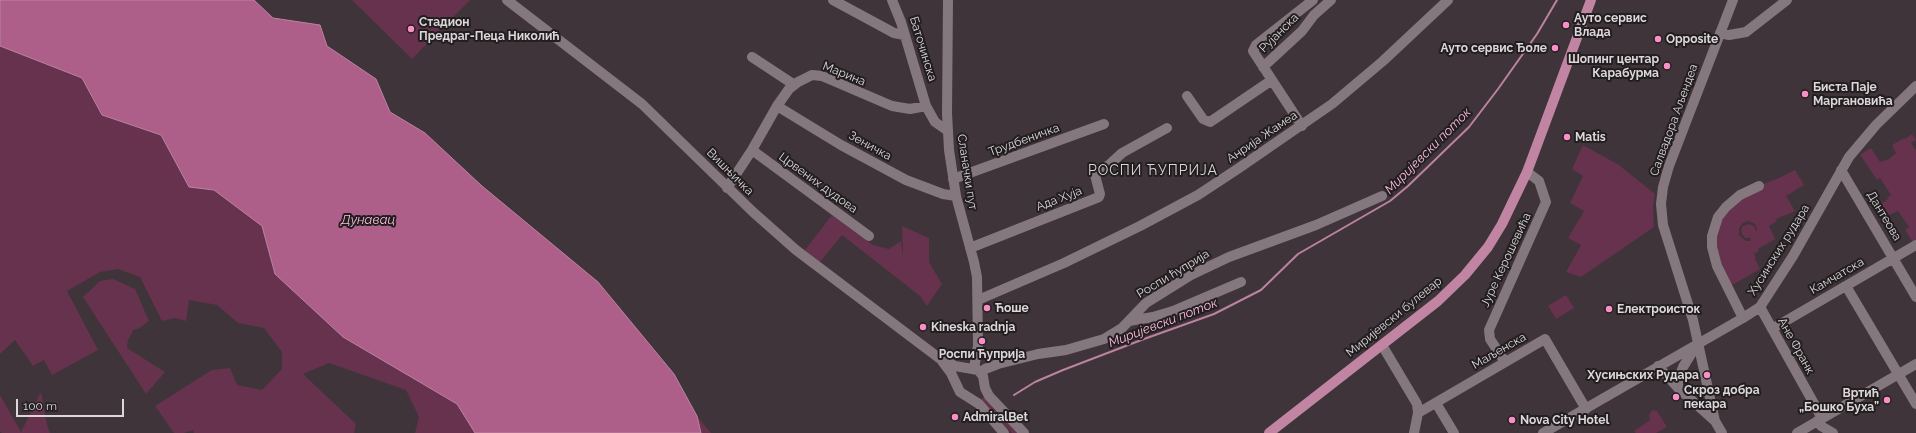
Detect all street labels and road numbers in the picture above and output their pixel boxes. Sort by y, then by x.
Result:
street label: Рујанска [1256,10,1302,56]
street label: Баточинска [906,15,940,83]
street label: Марина [820,59,868,89]
street label: Салвадора Аљендеа [1647,62,1701,178]
street label: Анрија Жамеа [1224,108,1300,166]
street label: Трудбеничка [987,121,1061,159]
street label: Зеничка [846,128,894,164]
street label: Сланачки пут [954,133,980,211]
street label: Вишњичка [704,146,756,198]
street label: Црвених дудова [776,150,860,216]
street label: Ада Хуја [1034,184,1084,214]
street label: Дантеова [1864,189,1904,243]
street label: Хусинских рудара [1745,202,1813,298]
street label: Јуре Керошевића [1478,211,1534,309]
street label: Роспи ћуприја [1134,247,1212,301]
street label: Камчатска [1807,255,1867,297]
street label: Миријевски булевар [1343,274,1445,360]
street label: Ане Франк [1775,315,1817,377]
street label: Маљенска [1469,330,1529,372]

